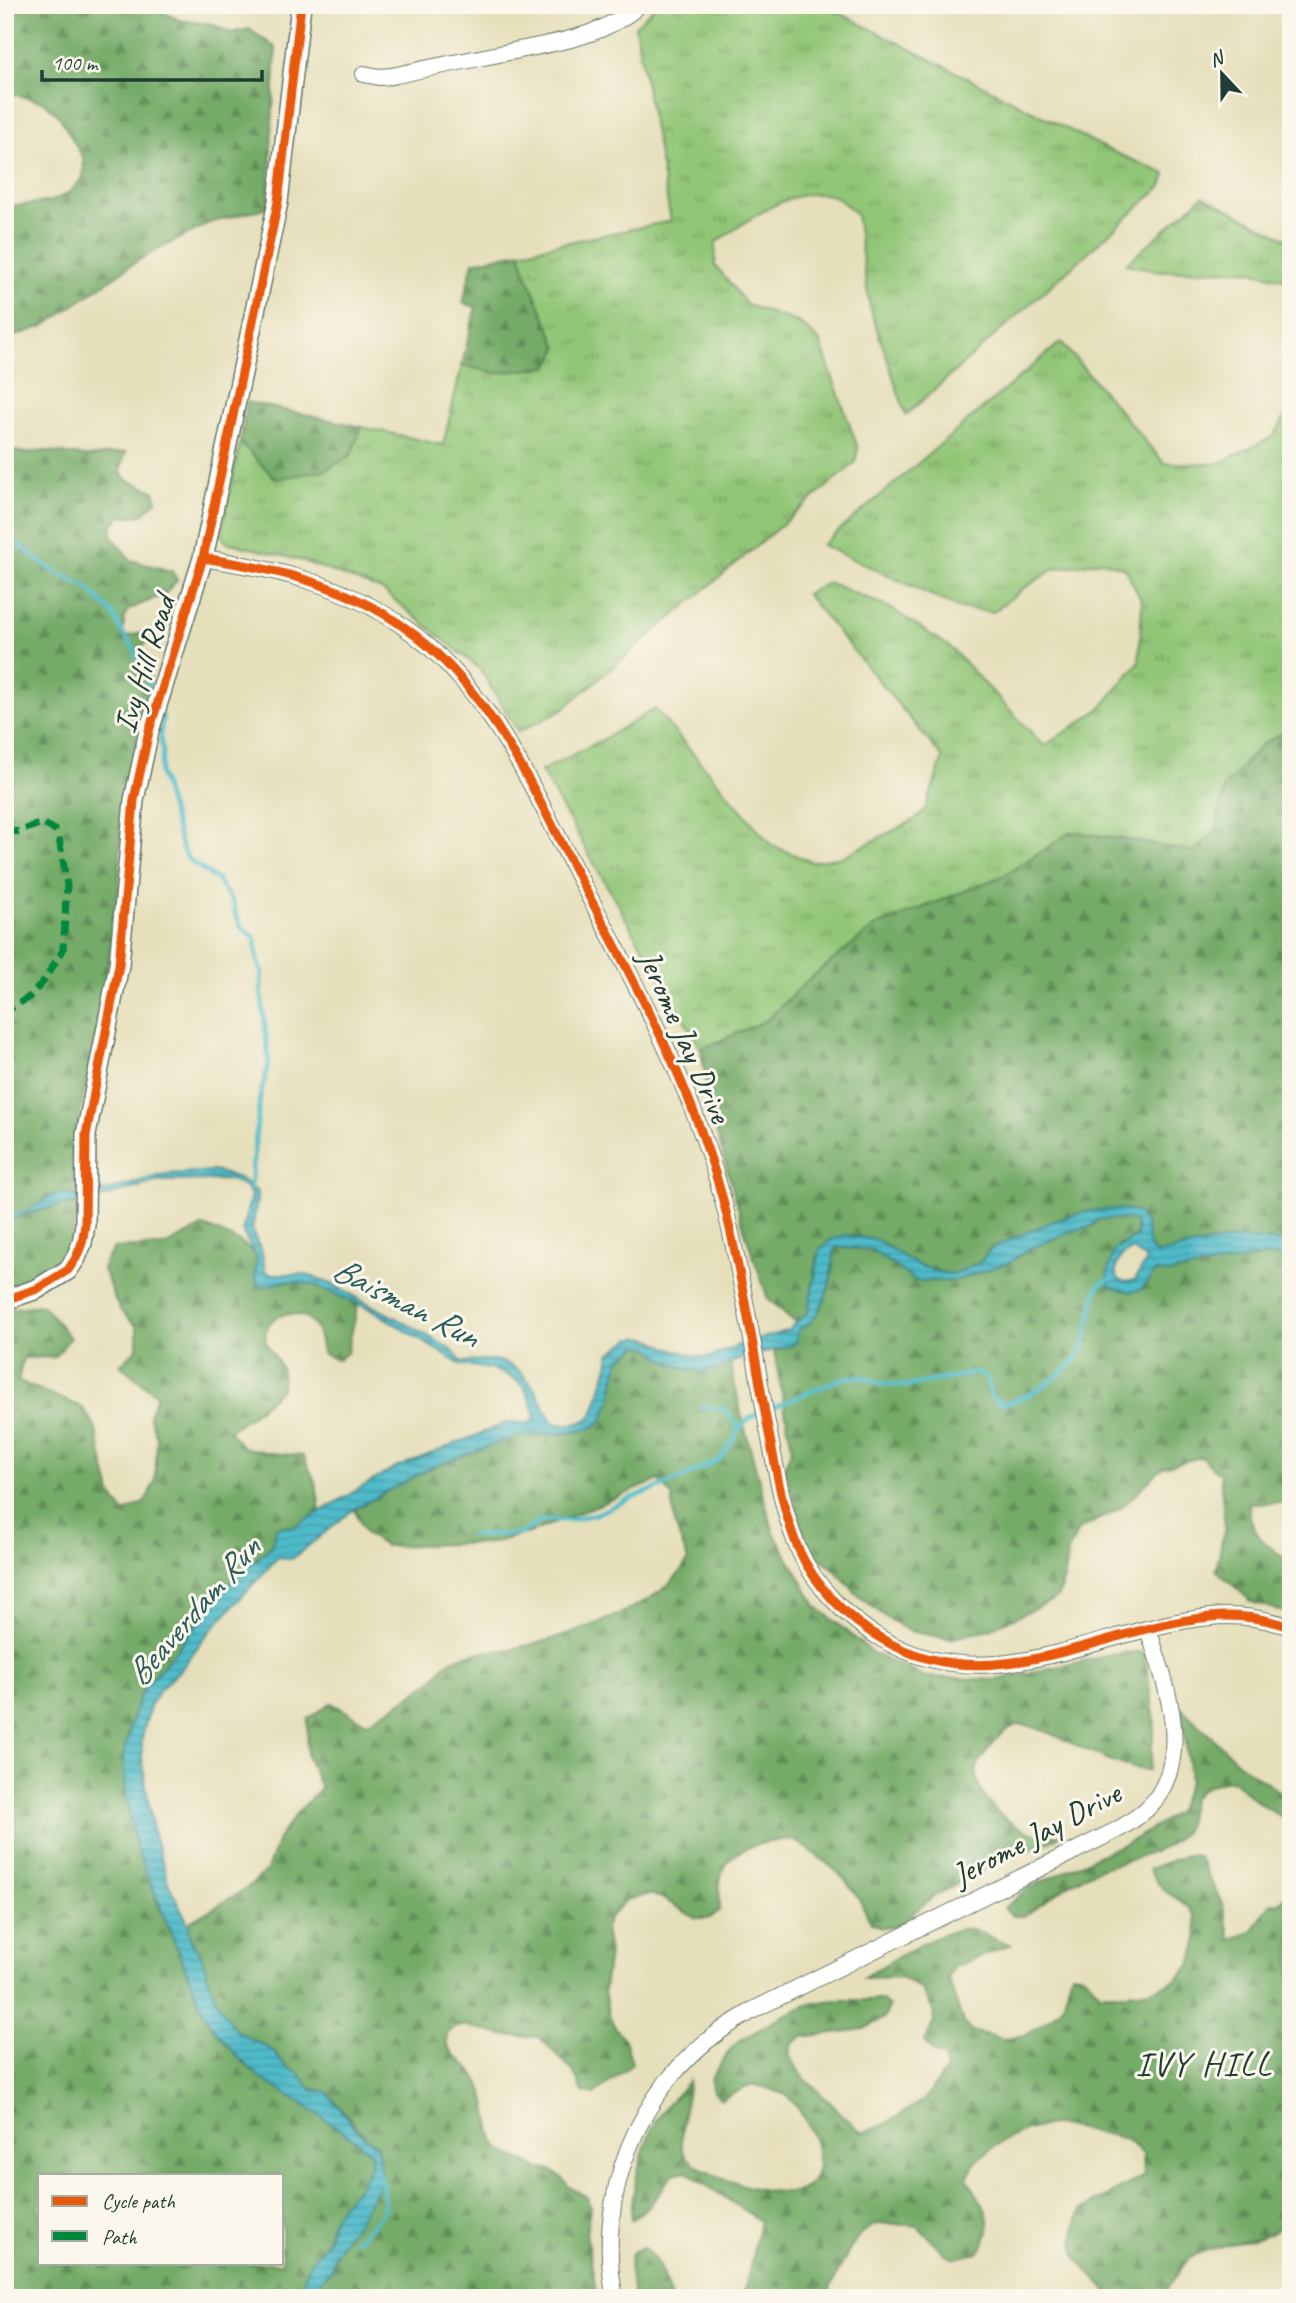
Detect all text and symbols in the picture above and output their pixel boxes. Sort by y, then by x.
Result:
scale bar [42,38,262,82]
north arrow [1188,38,1258,108]
text: N [1206,45,1229,72]
text: 100 m [52,50,99,76]
street label: Ivy Hill Road [103,585,186,738]
street label: Jerome Jay Drive [627,941,743,1131]
water label: Baisman Run [325,1246,489,1359]
water label: Beaverdam Run [116,1525,272,1695]
street label: Jerome Jay Drive [943,1771,1130,1897]
district label: IVY HILL [1135,2041,1273,2086]
legend [38,2174,284,2264]
text: Cycle path [102,2188,175,2214]
text: Path [102,2224,138,2250]

